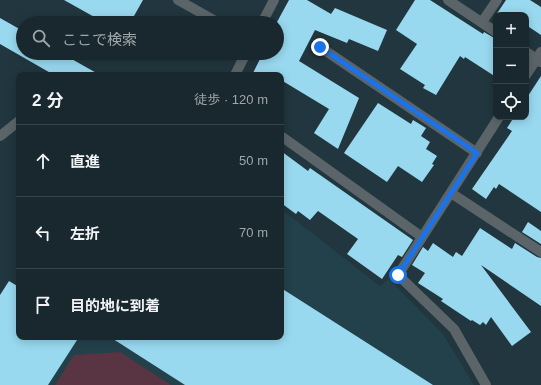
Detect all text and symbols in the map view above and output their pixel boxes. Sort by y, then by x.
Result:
map controls [493,12,529,120]
button: + [493,12,529,48]
search box [16,16,284,60]
icon: search [30,27,52,49]
text: ここで検索 [62,31,137,48]
route end [311,38,329,56]
button: − [493,48,529,84]
button: locate [493,84,529,120]
text: 2 分 [32,91,63,110]
text: 徒歩 · 120 m [194,92,268,107]
icon: ahead [32,150,54,172]
text: 直進 [70,153,100,170]
text: 50 m [239,153,268,168]
icon: left [32,222,54,244]
text: 左折 [70,225,100,242]
text: 70 m [239,225,268,240]
route start [389,266,407,284]
icon: arrive [32,294,54,316]
text: 目的地に到着 [70,297,160,314]

